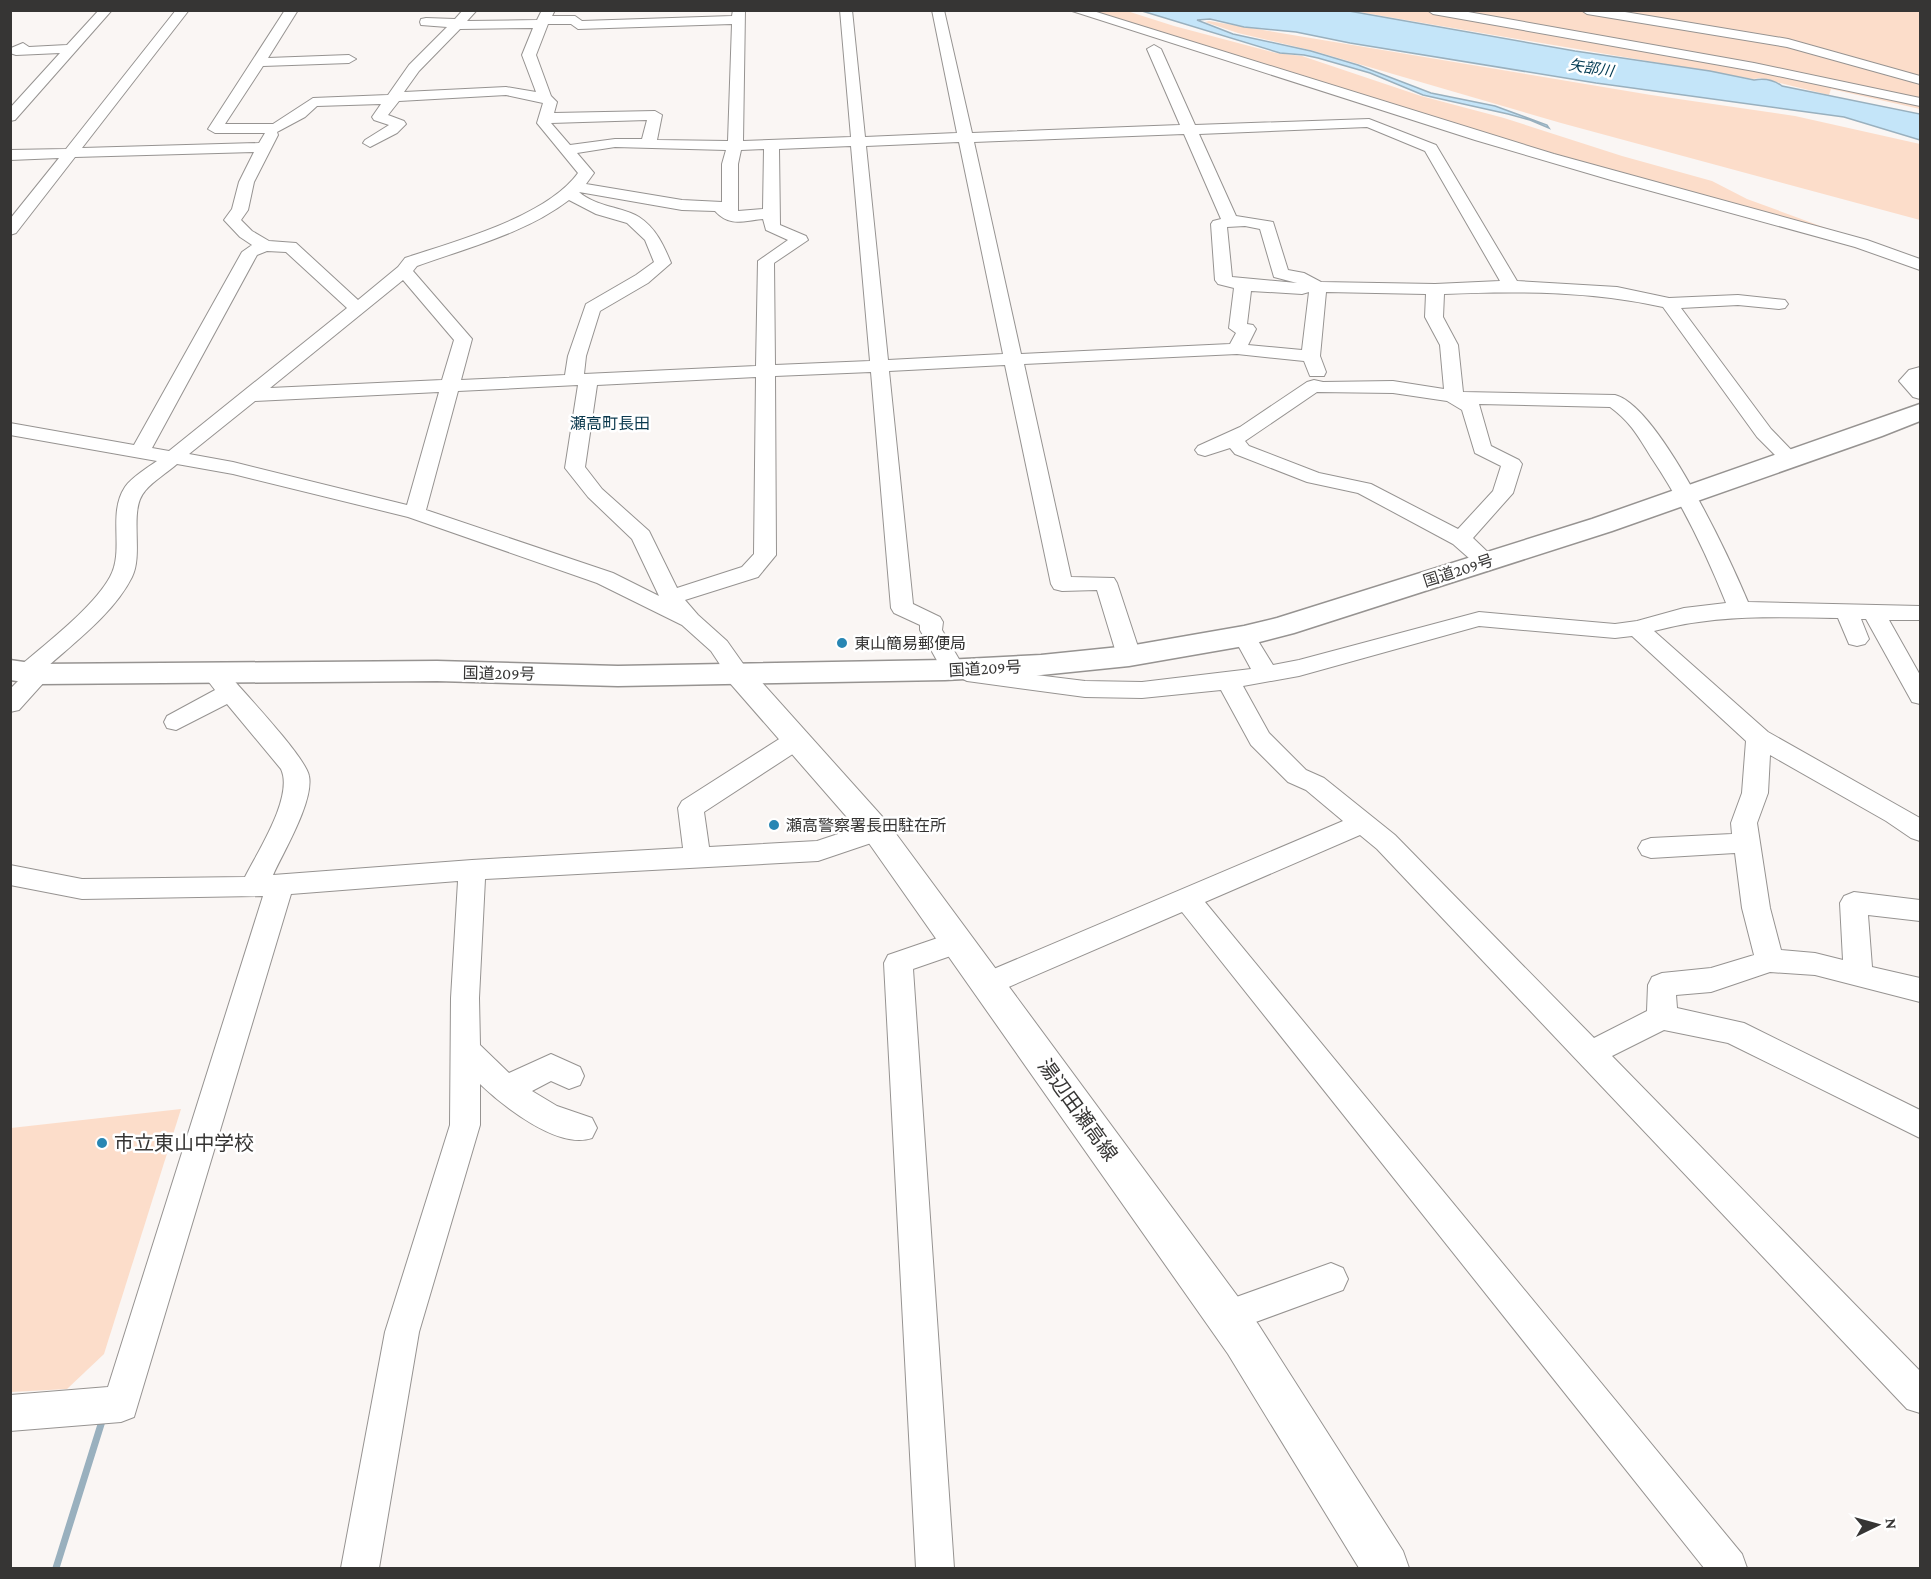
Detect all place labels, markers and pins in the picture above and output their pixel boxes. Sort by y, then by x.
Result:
place label: 東山簡易郵便局 [854,635,966,652]
marker: 東山簡易郵便局 [835,636,849,650]
place label: 瀬高警察署長田駐在所 [786,817,946,834]
marker: 瀬高警察署長田駐在所 [767,818,781,832]
place label: 市立東山中学校 [114,1132,254,1154]
marker: 市立東山中学校 [95,1136,109,1150]

